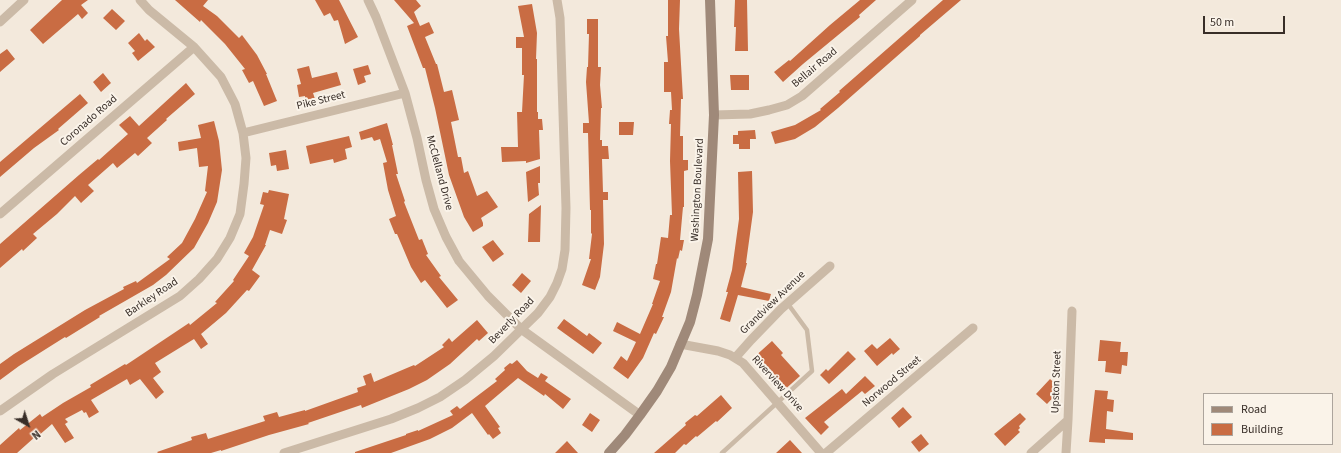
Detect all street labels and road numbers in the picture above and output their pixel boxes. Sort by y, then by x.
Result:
street label: Bellair Road [790,45,840,91]
street label: Pike Street [295,89,347,113]
street label: Coronado Road [58,93,120,149]
street label: McClelland Drive [423,134,455,212]
street label: Washington Boulevard [689,138,707,242]
street label: Grandview Avenue [738,269,808,337]
street label: Barkley Road [123,276,181,320]
street label: Beverly Road [486,295,538,347]
street label: Upston Street [1049,350,1065,414]
street label: Riverview Drive [748,353,806,415]
street label: Norwood Street [860,354,924,410]

